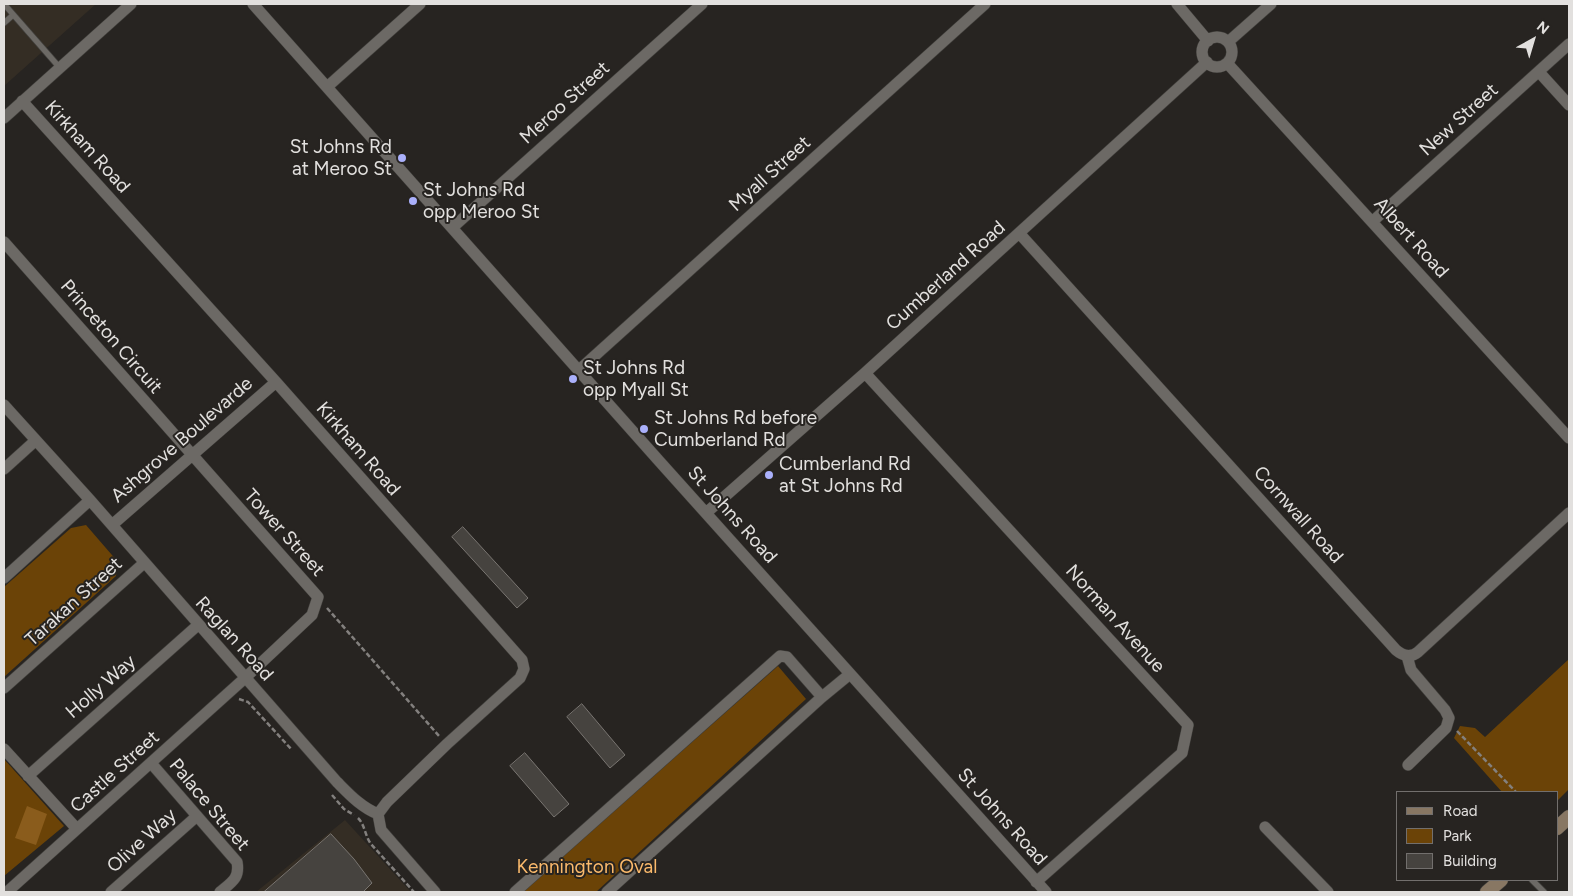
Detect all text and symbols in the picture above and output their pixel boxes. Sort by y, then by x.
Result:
north arrow [1508,15,1558,65]
text: N [1533,18,1552,38]
street label: Meroo Street [515,57,615,149]
street label: New Street [1415,79,1503,161]
street label: Kirkham Road [40,96,134,198]
street label: Myall Street [725,131,815,217]
place label: St Johns Rd at Meroo St [290,136,392,180]
marker: St Johns Rd at Meroo St [396,152,408,164]
place label: St Johns Rd opp Meroo St [423,179,540,223]
street label: Albert Road [1369,193,1453,283]
marker: St Johns Rd opp Meroo St [407,195,419,207]
street label: Cumberland Road [882,217,1010,335]
street label: Princeton Circuit [55,275,167,399]
place label: St Johns Rd opp Myall St [583,357,689,401]
street label: Ashgrove Boulevarde [107,372,257,508]
marker: St Johns Rd opp Myall St [567,373,579,385]
street label: Kirkham Road [311,398,405,500]
place label: St Johns Rd before Cumberland Rd [654,407,817,451]
marker: St Johns Rd before Cumberland Rd [638,423,650,435]
place label: Cumberland Rd at St Johns Rd [779,453,911,497]
street label: St Johns Road [682,462,782,568]
street label: Cornwall Road [1248,462,1348,568]
marker: Cumberland Rd at St Johns Rd [763,469,775,481]
street label: Tower Street [239,485,329,581]
street label: Tarakan Street [21,553,127,651]
street label: Norman Avenue [1061,560,1169,678]
street label: Raglan Road [190,592,278,686]
street label: Holly Way [61,650,141,724]
street label: Castle Street [66,726,164,818]
street label: Palace Street [164,754,254,856]
street label: St Johns Road [952,764,1052,870]
legend [1396,791,1558,881]
text: Road [1443,802,1478,820]
street label: Olive Way [103,804,181,878]
text: Park [1443,827,1472,845]
text: Building [1443,852,1497,870]
park label: Kennington Oval [517,856,657,878]

